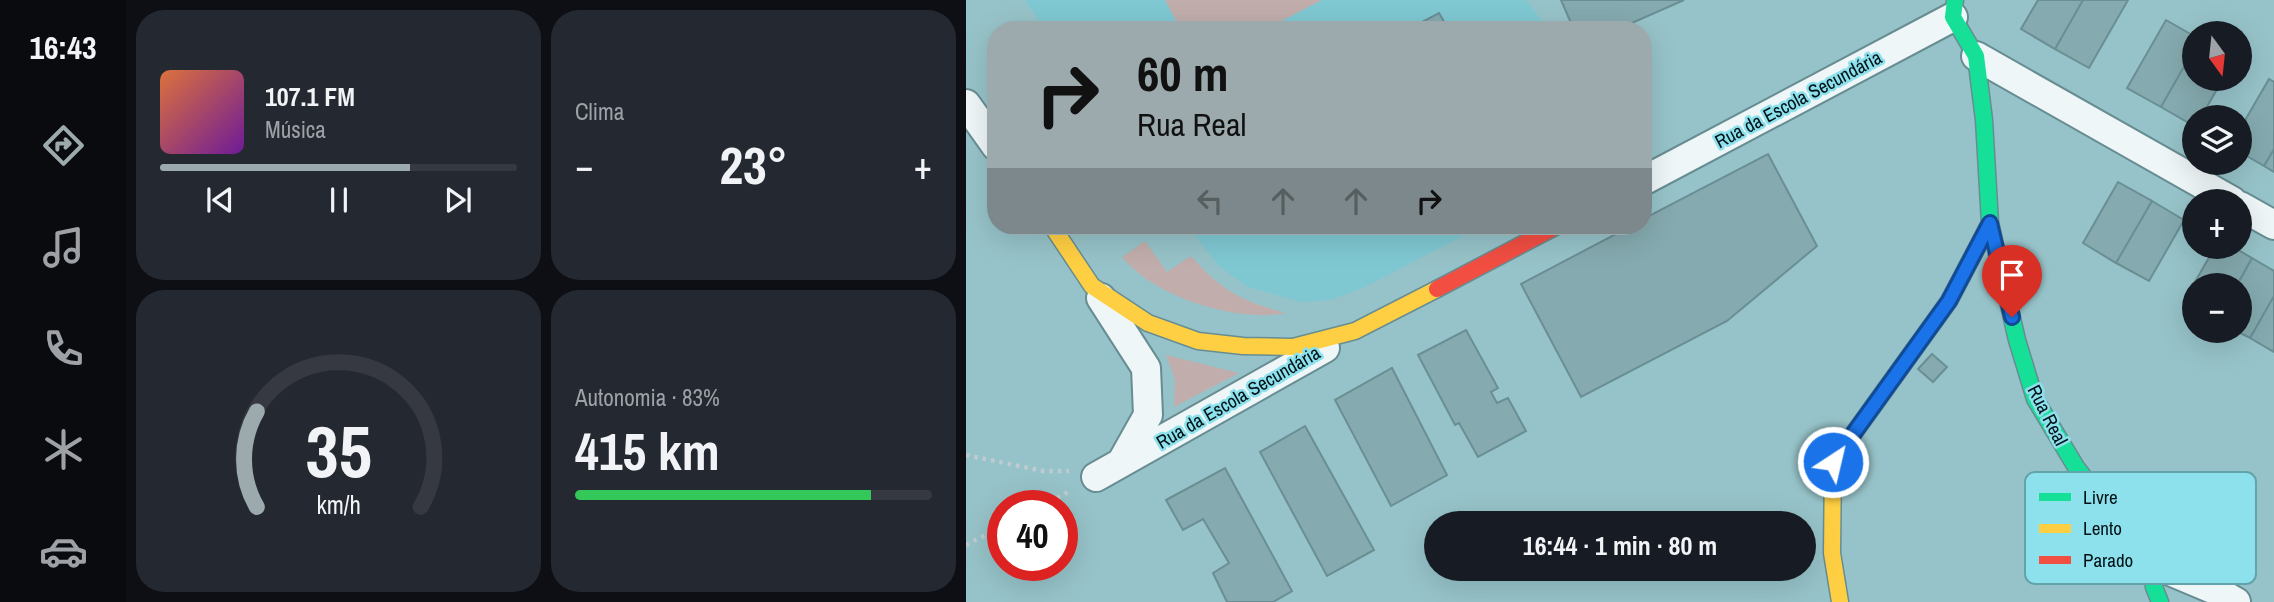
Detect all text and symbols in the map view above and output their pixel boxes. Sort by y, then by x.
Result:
north arrow [2182,21,2252,91]
map controls [2182,21,2252,343]
text: 16:43 [29,26,97,69]
text: 60 m [1137,40,1229,106]
street label: Rua da Escola Secundária [1710,44,1886,154]
icon: right [1022,49,1113,140]
text: 107.1 FM [265,79,355,114]
text: Clima [575,96,624,127]
text: Rua Real [1137,103,1246,146]
button: layers [2182,105,2252,175]
text: Música [265,114,326,145]
icon: directions [39,121,88,170]
text: 23° [719,130,788,200]
text: − [575,140,593,191]
text: + [914,140,932,191]
icon: previous [201,181,239,219]
icon: pause [320,181,358,219]
icon: next [439,181,477,219]
icon: left [1191,182,1229,220]
icon: ahead [1264,182,1302,220]
icon: ahead [1337,182,1375,220]
icon: right [1410,182,1448,220]
button: + [2182,189,2252,259]
icon: music [39,223,88,272]
pin [1982,245,2042,317]
icon: arrive [1993,256,2031,294]
button: − [2182,273,2252,343]
icon: phone [39,324,88,373]
street label: Rua da Escola Secundária [1151,339,1325,455]
street label: Rua Real [2022,380,2074,450]
text: Autonomia · 83% [575,382,720,413]
text: 35 [305,402,372,500]
text: 415 km [575,416,720,486]
icon: climate [39,425,88,474]
position arrow [1796,425,1870,499]
legend [2025,472,2256,584]
text: Livre [2083,484,2118,510]
text: km/h [316,488,361,522]
speed limit sign: 40 [987,490,1078,581]
text: Lento [2083,515,2122,541]
icon: car [39,527,88,576]
text: 16:44 · 1 min · 80 m [1523,528,1717,563]
text: Parado [2083,547,2133,573]

